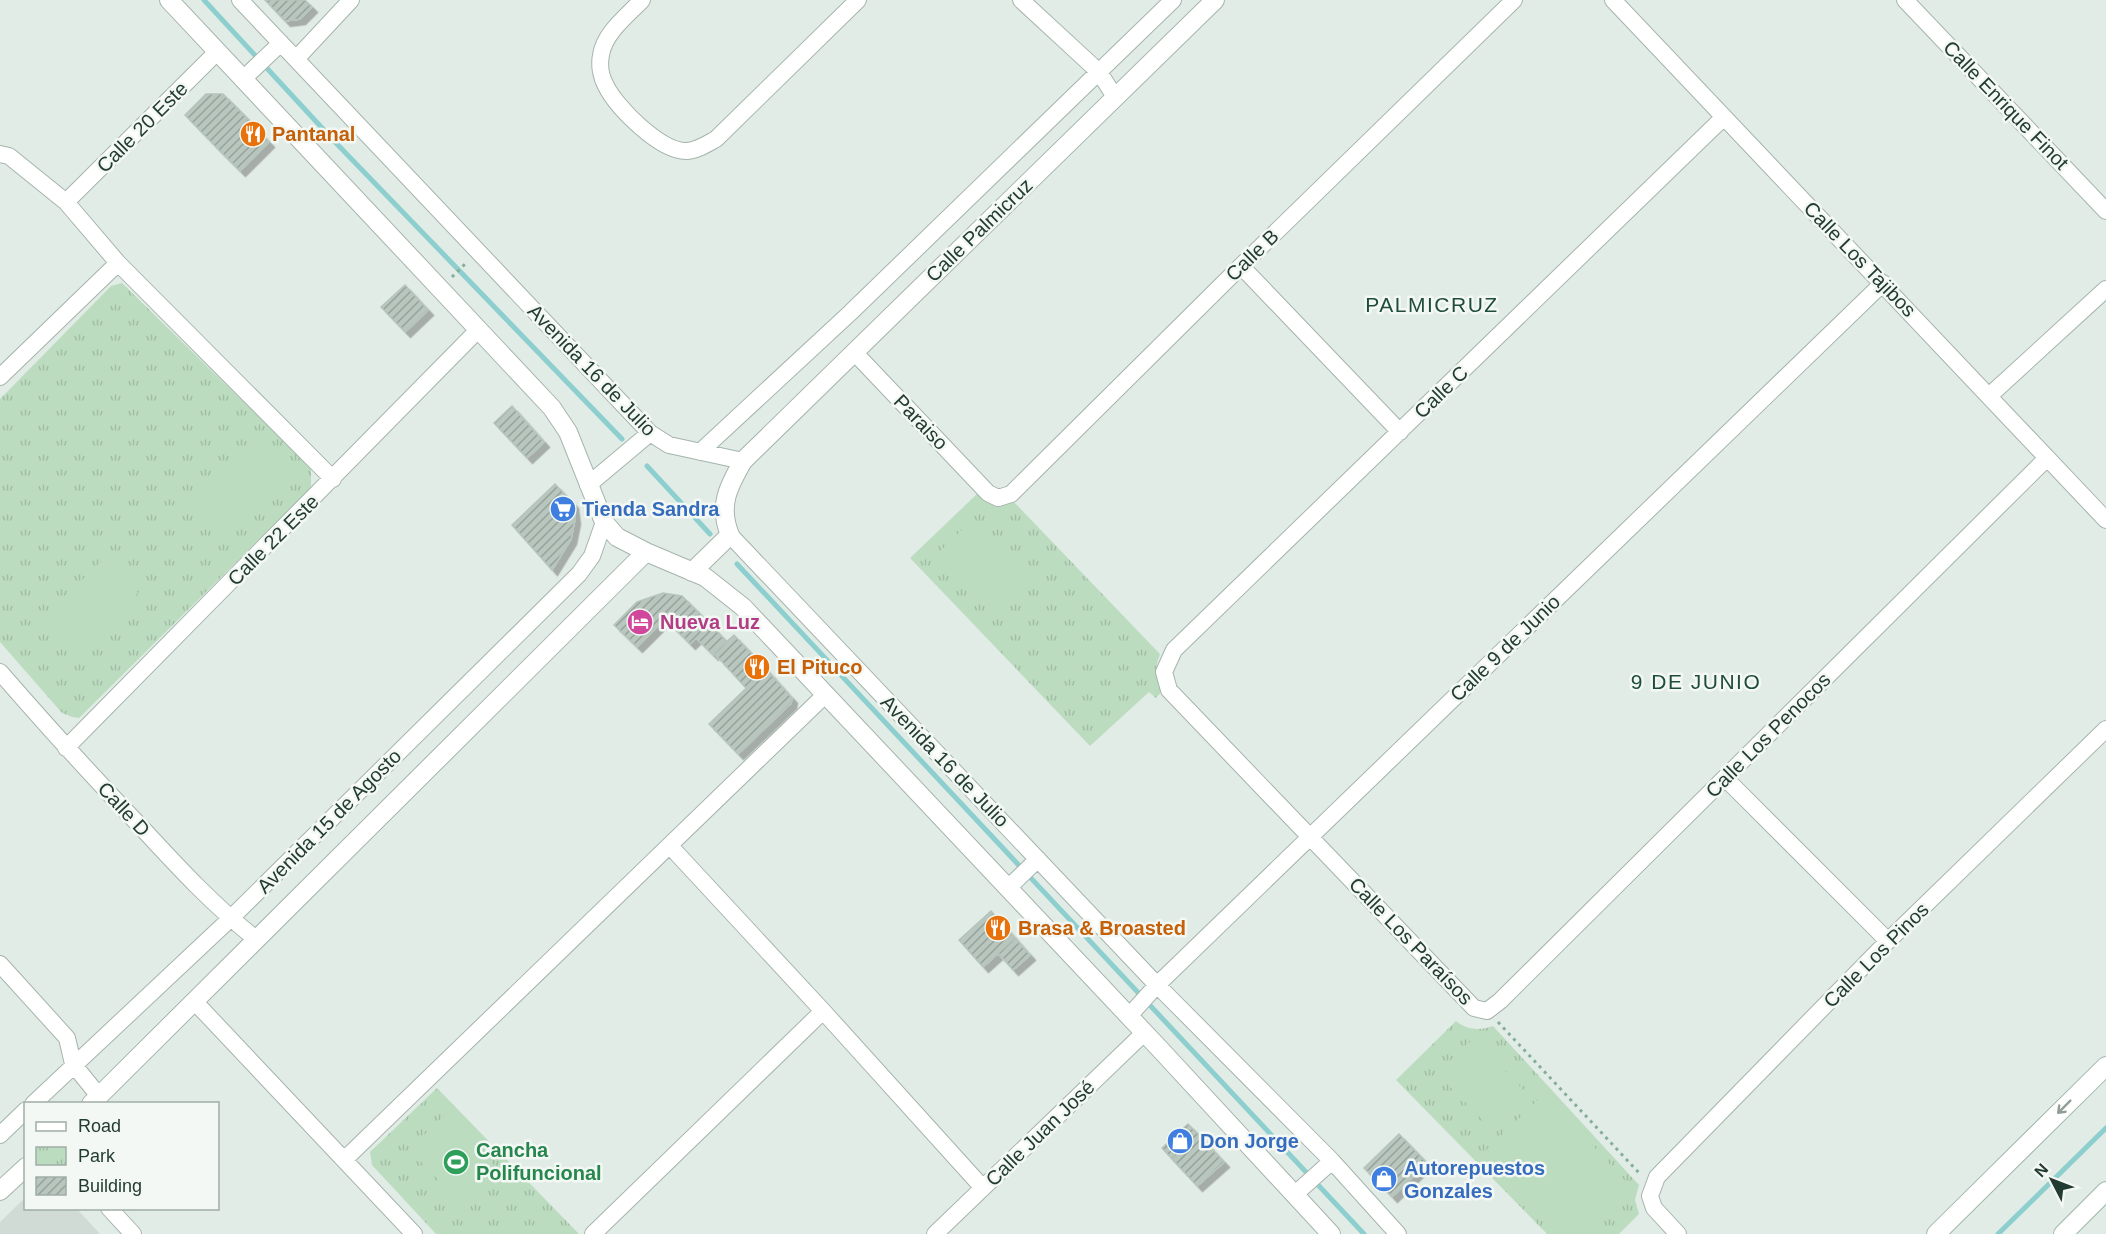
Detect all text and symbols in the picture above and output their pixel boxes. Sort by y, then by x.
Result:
street label: Calle Enrique Finot [1939,36,2073,174]
street label: Calle 20 Este [92,77,192,177]
restaurant icon: Pantanal [238,119,268,149]
place label: Pantanal [272,123,355,145]
street label: Calle Palmicruz [921,174,1037,286]
street label: Calle Los Tajibos [1800,197,1920,321]
street label: Calle B [1221,225,1283,285]
district label: PALMICRUZ [1365,293,1499,316]
street label: Avenida 16 de Julio [524,300,660,440]
street label: Calle C [1410,361,1472,423]
street label: Paraiso [890,390,952,454]
street label: Calle 22 Este [223,490,323,590]
supermarket icon: Tienda Sandra [548,494,578,524]
place label: Tienda Sandra [582,498,720,520]
street label: Calle 9 de Junio [1446,590,1564,706]
hotel icon: Nueva Luz [625,607,655,637]
place label: Nueva Luz [660,611,760,633]
restaurant icon: El Pituco [742,652,772,682]
place label: El Pituco [777,656,863,678]
street label: Calle Los Penocos [1701,668,1835,802]
district label: 9 DE JUNIO [1631,670,1761,693]
street label: Avenida 16 de Julio [877,691,1013,831]
street label: Avenida 15 de Agosto [253,745,405,897]
street label: Calle D [94,778,154,840]
street label: Calle Los Paraísos [1345,873,1477,1009]
street label: Calle Los Pinos [1819,898,1933,1012]
restaurant icon: Brasa & Broasted [983,913,1013,943]
place label: Brasa & Broasted [1018,917,1186,939]
street label: Calle Juan José [981,1076,1099,1190]
one-way arrow [2057,1100,2072,1115]
legend [24,1102,219,1210]
text: Road [78,1116,121,1136]
shop icon: Don Jorge [1165,1126,1195,1156]
place label: Don Jorge [1200,1130,1299,1152]
place label: Cancha Polifuncional [476,1139,602,1184]
text: Park [78,1146,116,1166]
sports icon: Cancha Polifuncional [441,1147,471,1177]
north arrow [2022,1150,2082,1210]
place label: Autorepuestos Gonzales [1404,1157,1545,1202]
text: N [2031,1160,2051,1180]
shop icon: Autorepuestos Gonzales [1369,1164,1399,1194]
text: Building [78,1176,142,1196]

